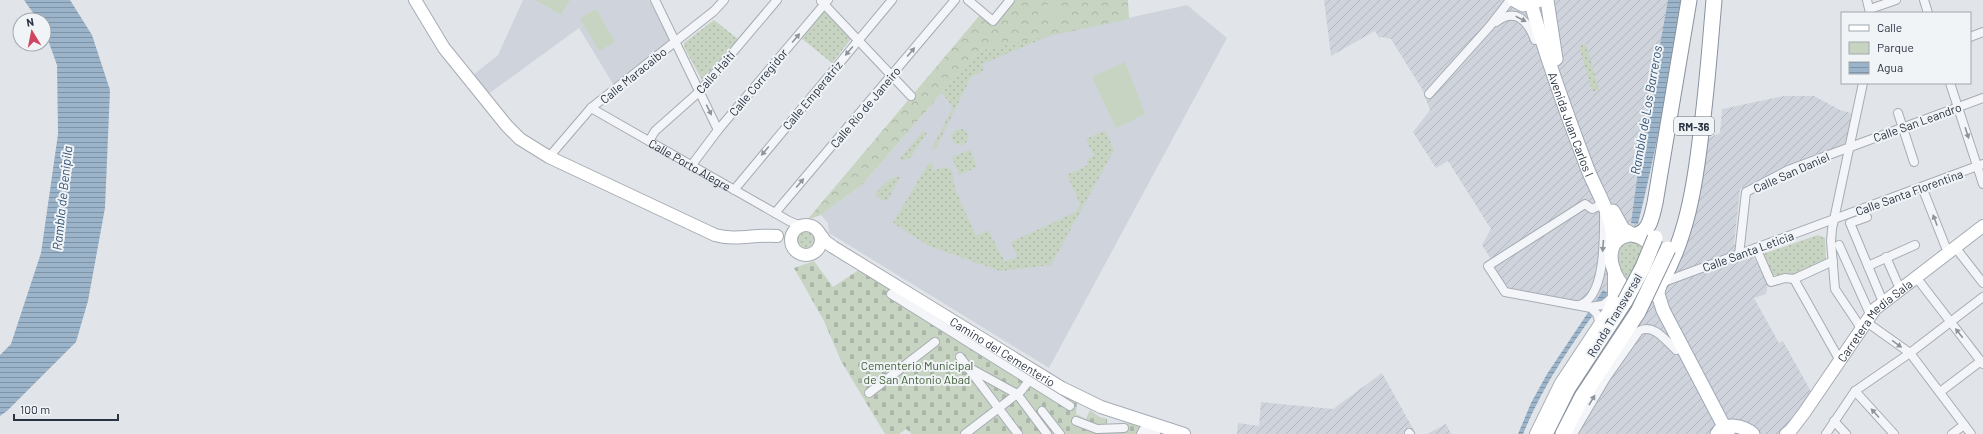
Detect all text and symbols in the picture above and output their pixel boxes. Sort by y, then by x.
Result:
north arrow [12,12,52,52]
legend [1841,12,1971,84]
text: N [25,15,35,29]
one-way arrow [1515,16,1527,23]
text: Calle [1877,20,1902,34]
one-way arrow [791,33,800,43]
text: Parque [1877,40,1914,54]
street label: Calle Maracaibo [597,44,669,106]
water label: Rambla de Los Barreros [1627,44,1665,176]
street label: Calle Corregidor [726,45,791,118]
one-way arrow [844,46,853,57]
one-way arrow [906,47,915,57]
street label: Calle Haití [693,48,738,96]
street label: Calle Emperatriz [779,58,845,132]
text: Agua [1877,60,1903,74]
street label: Calle Río de Janeiro [827,64,903,150]
street label: Avenida Juan Carlos I [1546,70,1597,179]
street label: Calle San Leandro [1871,100,1963,144]
one-way arrow [706,105,712,116]
road number: RM-36 [1674,117,1714,135]
one-way arrow [1964,128,1970,140]
street label: Calle Porto Alegre [646,136,734,193]
water label: Rambla de Benipila [49,145,75,251]
one-way arrow [761,146,770,156]
street label: Calle San Daniel [1751,149,1831,195]
street label: Calle Santa Florentina [1853,166,1965,218]
one-way arrow [796,178,805,189]
one-way arrow [1932,213,1938,225]
street label: Calle Santa Leticia [1700,228,1796,274]
one-way arrow [1600,240,1607,252]
street label: Ronda Transversal [1584,271,1644,359]
street label: Carretera Media Sala [1834,276,1915,364]
street label: Camino del Cementerio [948,314,1058,389]
one-way arrow [1955,328,1963,339]
one-way arrow [1892,340,1902,348]
park label: Cementerio Municipal de San Antonio Abad [861,358,973,386]
one-way arrow [1588,395,1596,405]
scale bar [14,396,118,422]
text: 100 m [20,402,50,416]
one-way arrow [1871,408,1880,417]

